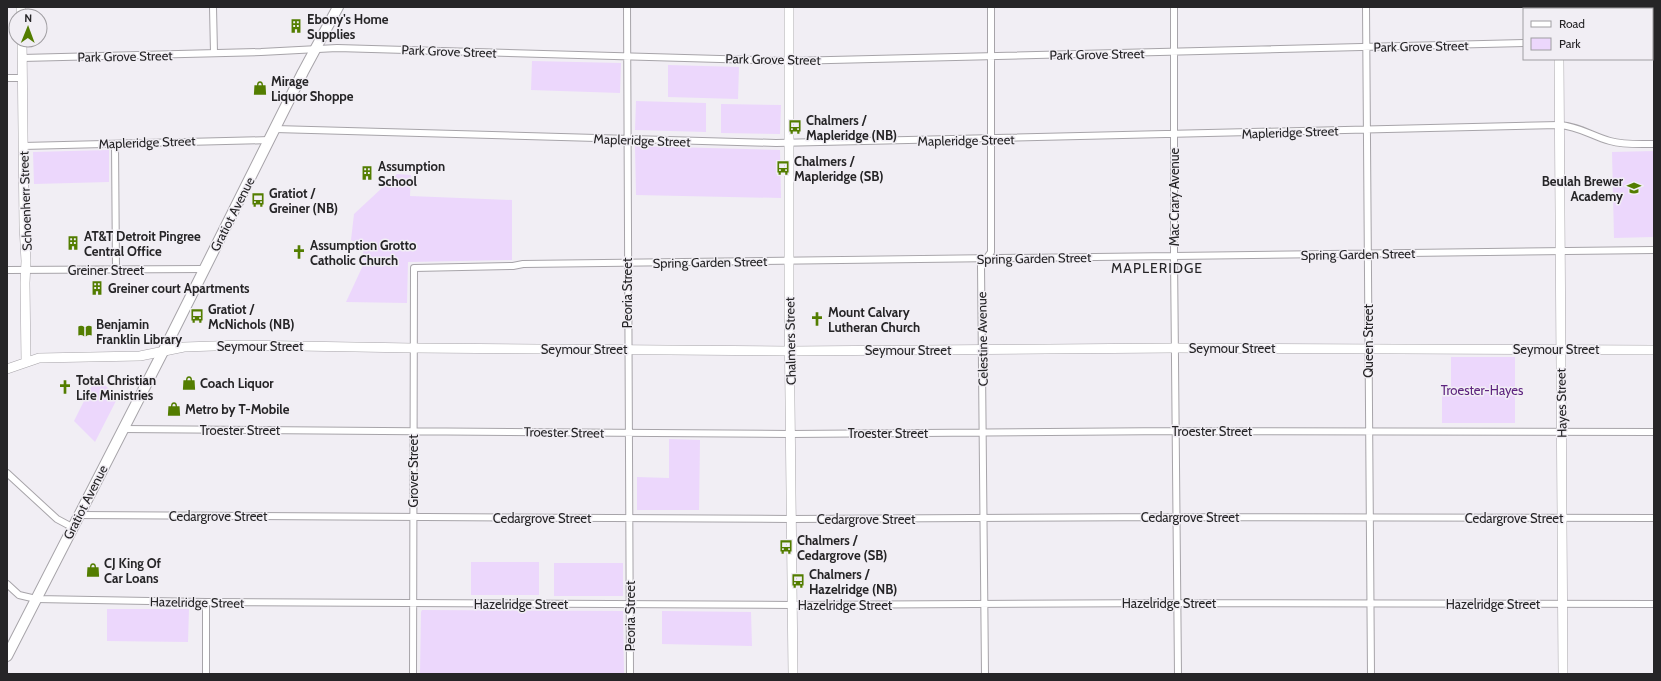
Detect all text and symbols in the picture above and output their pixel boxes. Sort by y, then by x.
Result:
north arrow [8,8,48,48]
legend [1523,8,1653,60]
text: N [24,11,32,25]
place label: Ebony's Home Supplies [307,11,389,42]
text: Road [1559,16,1585,31]
building icon: Ebony's Home Supplies [288,18,304,34]
text: Park [1559,36,1581,51]
street label: Park Grove Street [1373,37,1469,55]
street label: Park Grove Street [401,41,497,61]
street label: Park Grove Street [1049,45,1145,63]
street label: Park Grove Street [77,47,173,65]
street label: Park Grove Street [725,50,821,68]
place label: Mirage Liquor Shoppe [271,73,354,104]
shop icon: Mirage Liquor Shoppe [252,80,268,96]
place label: Chalmers / Mapleridge (NB) [806,112,897,143]
bus stop icon: Chalmers / Mapleridge (NB) [787,119,803,135]
street label: Mapleridge Street [1241,122,1339,142]
street label: Mapleridge Street [593,130,691,150]
street label: Mapleridge Street [917,131,1015,149]
street label: Mapleridge Street [98,132,196,152]
street label: Mac Crary Avenue [1166,147,1182,246]
street label: Schoenherr Street [15,150,35,251]
place label: Chalmers / Mapleridge (SB) [794,153,883,184]
place label: Assumption School [378,158,445,189]
bus stop icon: Chalmers / Mapleridge (SB) [775,160,791,176]
building icon: Assumption School [359,165,375,181]
place label: Beulah Brewer Academy [1542,173,1624,204]
street label: Gratiot Avenue [206,174,258,254]
school or university icon: Beulah Brewer Academy [1626,180,1642,196]
place label: Gratiot / Greiner (NB) [269,185,338,216]
bus stop icon: Gratiot / Greiner (NB) [250,192,266,208]
place label: AT&T Detroit Pingree Central Office [84,228,201,259]
building icon: AT&T Detroit Pingree Central Office [65,235,81,251]
place label: Assumption Grotto Catholic Church [310,237,417,268]
church icon: Assumption Grotto Catholic Church [291,244,307,260]
street label: Spring Garden Street [1301,245,1416,263]
street label: Spring Garden Street [977,249,1092,267]
street label: Spring Garden Street [653,253,768,271]
street label: Peoria Street [619,257,635,328]
district label: MAPLERIDGE [1111,259,1203,277]
street label: Greiner Street [68,262,145,278]
building icon: Greiner court Apartments [89,280,105,296]
place label: Greiner court Apartments [108,280,250,296]
street label: Celestine Avenue [973,291,991,386]
street label: Chalmers Street [781,296,799,385]
place label: Gratiot / McNichols (NB) [208,301,294,332]
place label: Mount Calvary Lutheran Church [828,304,920,335]
street label: Queen Street [1360,304,1376,378]
bus stop icon: Gratiot / McNichols (NB) [189,308,205,324]
church icon: Mount Calvary Lutheran Church [809,311,825,327]
place label: Benjamin Franklin Library [96,316,182,347]
library icon: Benjamin Franklin Library [77,323,93,339]
street label: Seymour Street [217,338,304,354]
street label: Seymour Street [1189,340,1276,356]
street label: Seymour Street [541,341,628,357]
street label: Seymour Street [1513,341,1600,357]
street label: Seymour Street [865,342,952,358]
street label: Hayes Street [1552,367,1570,438]
place label: Total Christian Life Ministries [76,372,156,403]
shop icon: Coach Liquor [181,375,197,391]
place label: Coach Liquor [200,375,274,391]
church icon: Total Christian Life Ministries [57,379,73,395]
park label: Troester-Hayes [1441,382,1524,398]
shop icon: Metro by T-Mobile [166,401,182,417]
place label: Metro by T-Mobile [185,401,290,417]
street label: Troester Street [200,422,281,438]
street label: Troester Street [524,423,605,441]
street label: Troester Street [1172,423,1253,439]
street label: Troester Street [848,425,929,441]
street label: Grover Street [405,434,421,508]
street label: Gratiot Avenue [59,462,111,542]
street label: Cedargrove Street [169,508,268,524]
street label: Cedargrove Street [1141,509,1240,525]
street label: Cedargrove Street [493,510,592,526]
street label: Cedargrove Street [1465,510,1564,526]
street label: Cedargrove Street [817,511,916,527]
place label: Chalmers / Cedargrove (SB) [797,532,887,563]
bus stop icon: Chalmers / Cedargrove (SB) [778,539,794,555]
place label: CJ King Of Car Loans [104,555,162,586]
shop icon: CJ King Of Car Loans [85,562,101,578]
place label: Chalmers / Hazelridge (NB) [809,566,897,597]
bus stop icon: Chalmers / Hazelridge (NB) [790,573,806,589]
street label: Peoria Street [622,580,638,651]
street label: Hazelridge Street [150,593,245,611]
street label: Hazelridge Street [1122,595,1217,611]
street label: Hazelridge Street [474,596,569,612]
street label: Hazelridge Street [1446,596,1541,612]
street label: Hazelridge Street [798,597,893,613]

